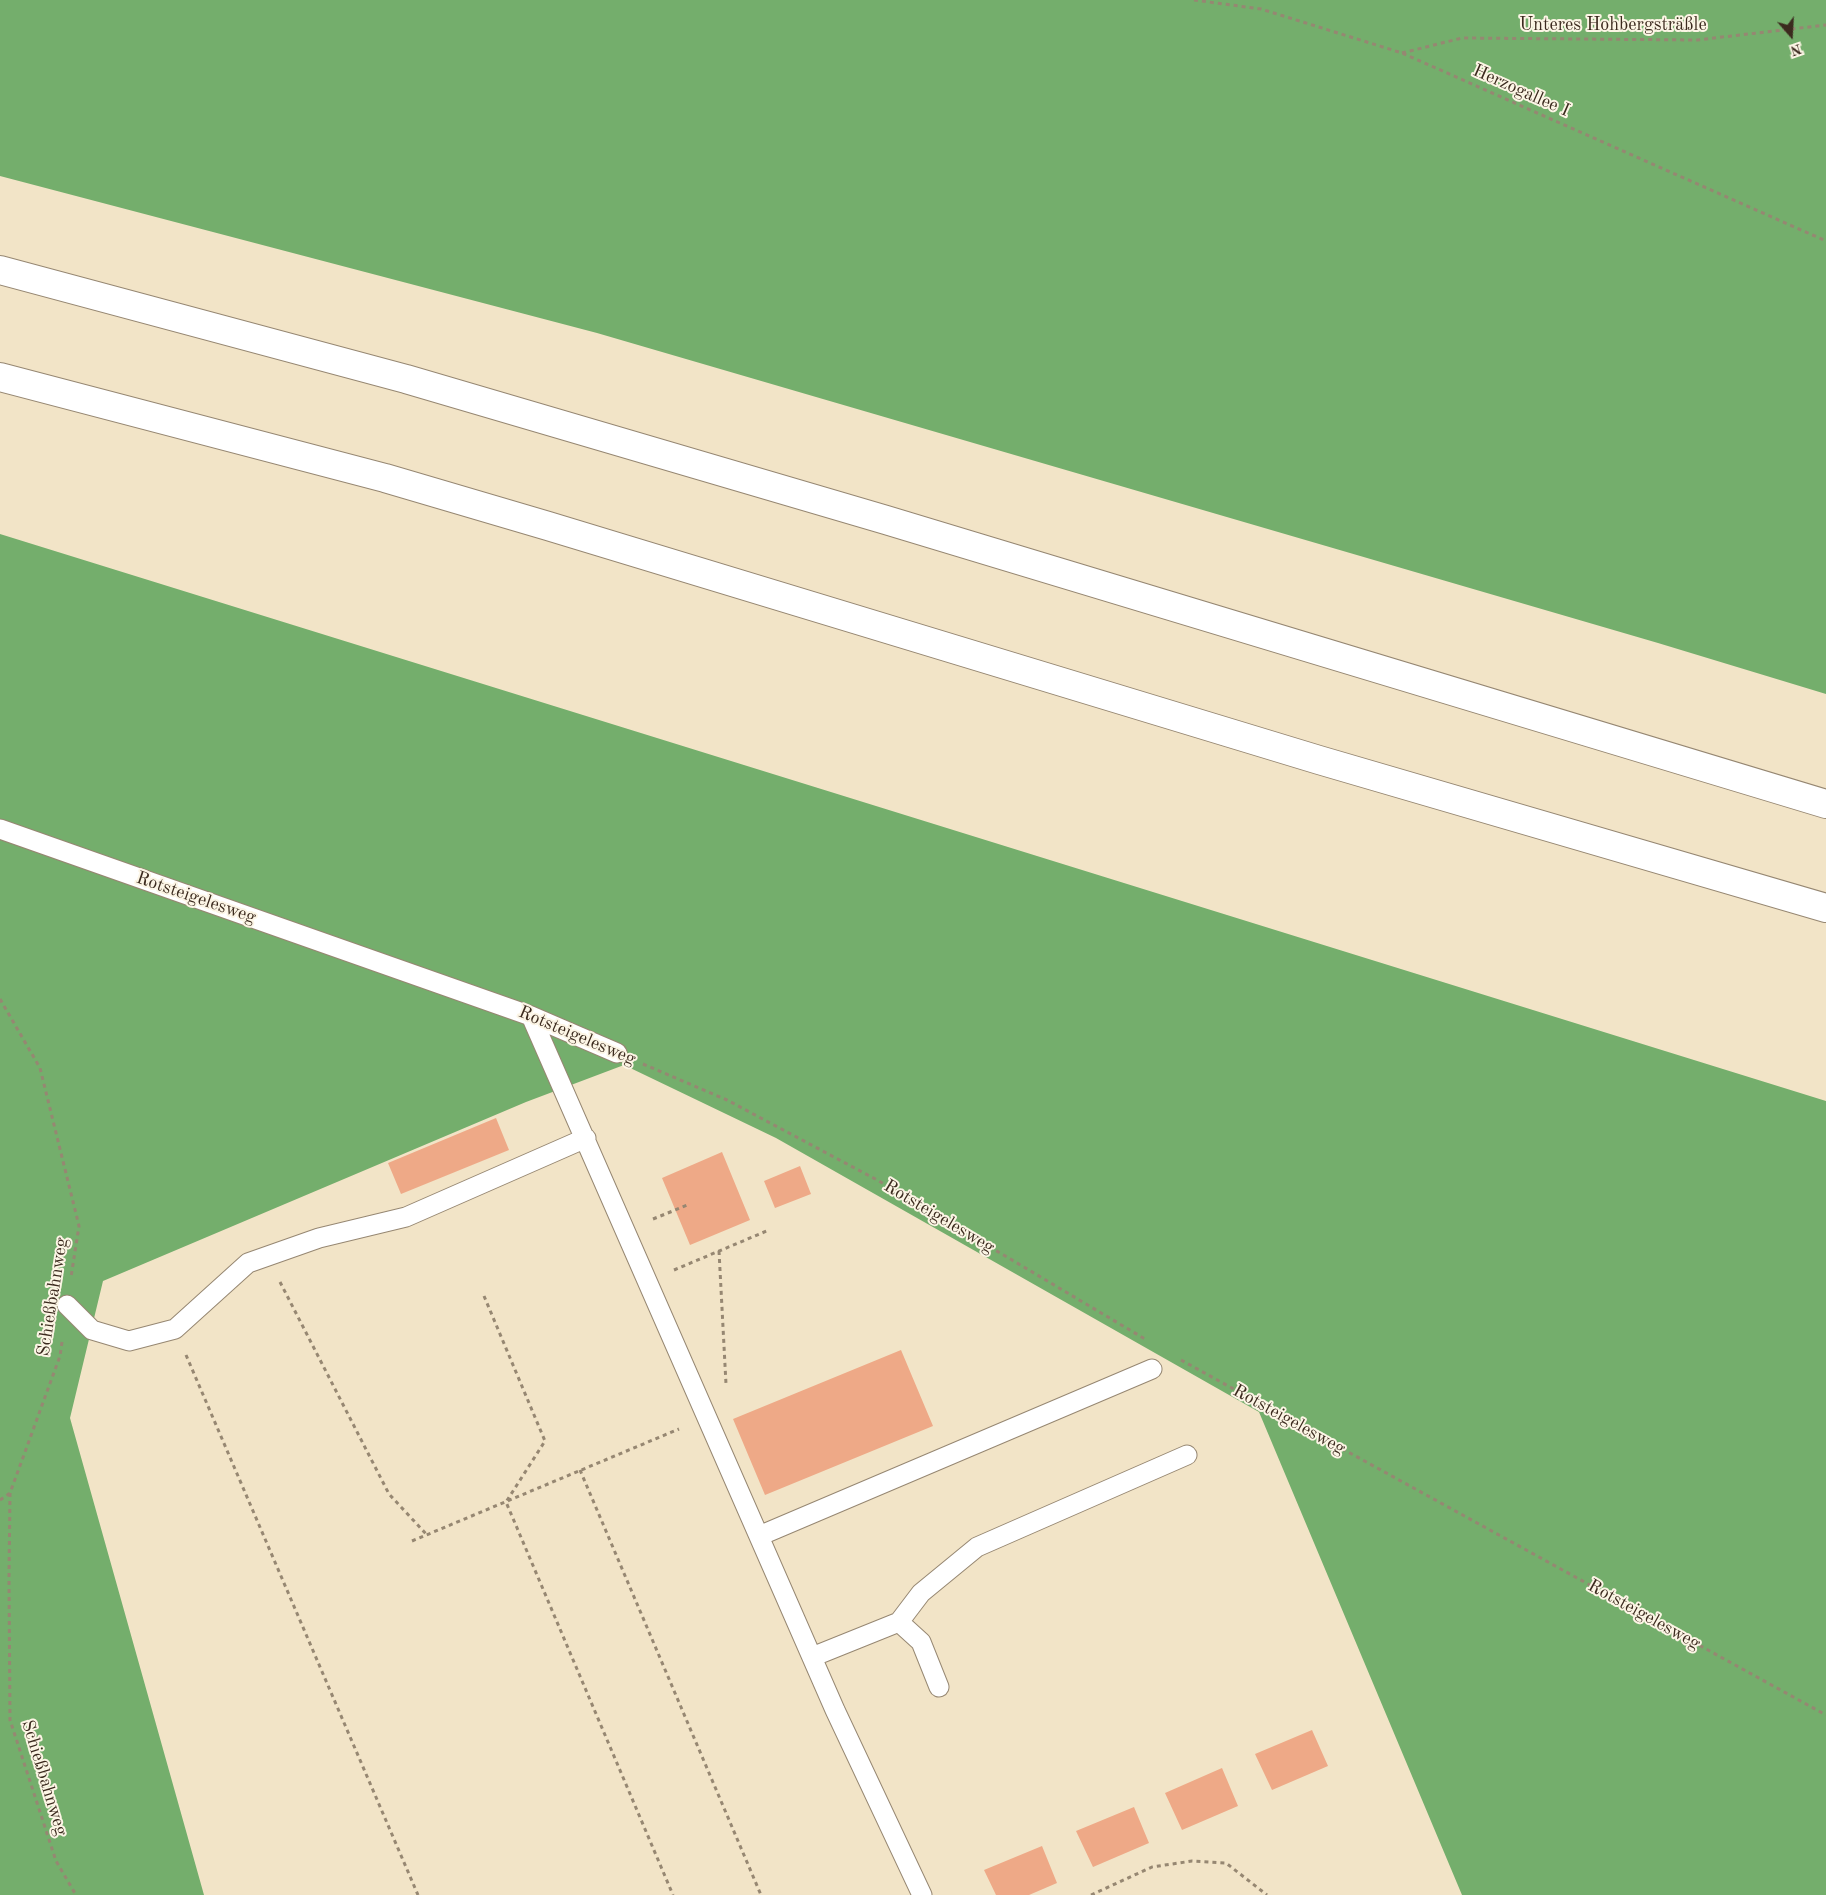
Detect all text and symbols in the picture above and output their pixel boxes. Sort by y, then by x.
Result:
north arrow [1766,10,1816,60]
street label: Unteres Hohbergsträßle [1519,14,1707,36]
text: N [1789,41,1803,58]
street label: Herzogallee I [1469,60,1573,122]
street label: Rotsteigelesweg [133,867,259,929]
street label: Rotsteigelesweg [515,1002,639,1070]
street label: Rotsteigelesweg [880,1175,998,1259]
street label: Schießbahnweg [33,1236,73,1358]
street label: Rotsteigelesweg [1229,1380,1349,1460]
street label: Rotsteigelesweg [1584,1575,1704,1655]
street label: Schießbahnweg [16,1717,72,1839]

